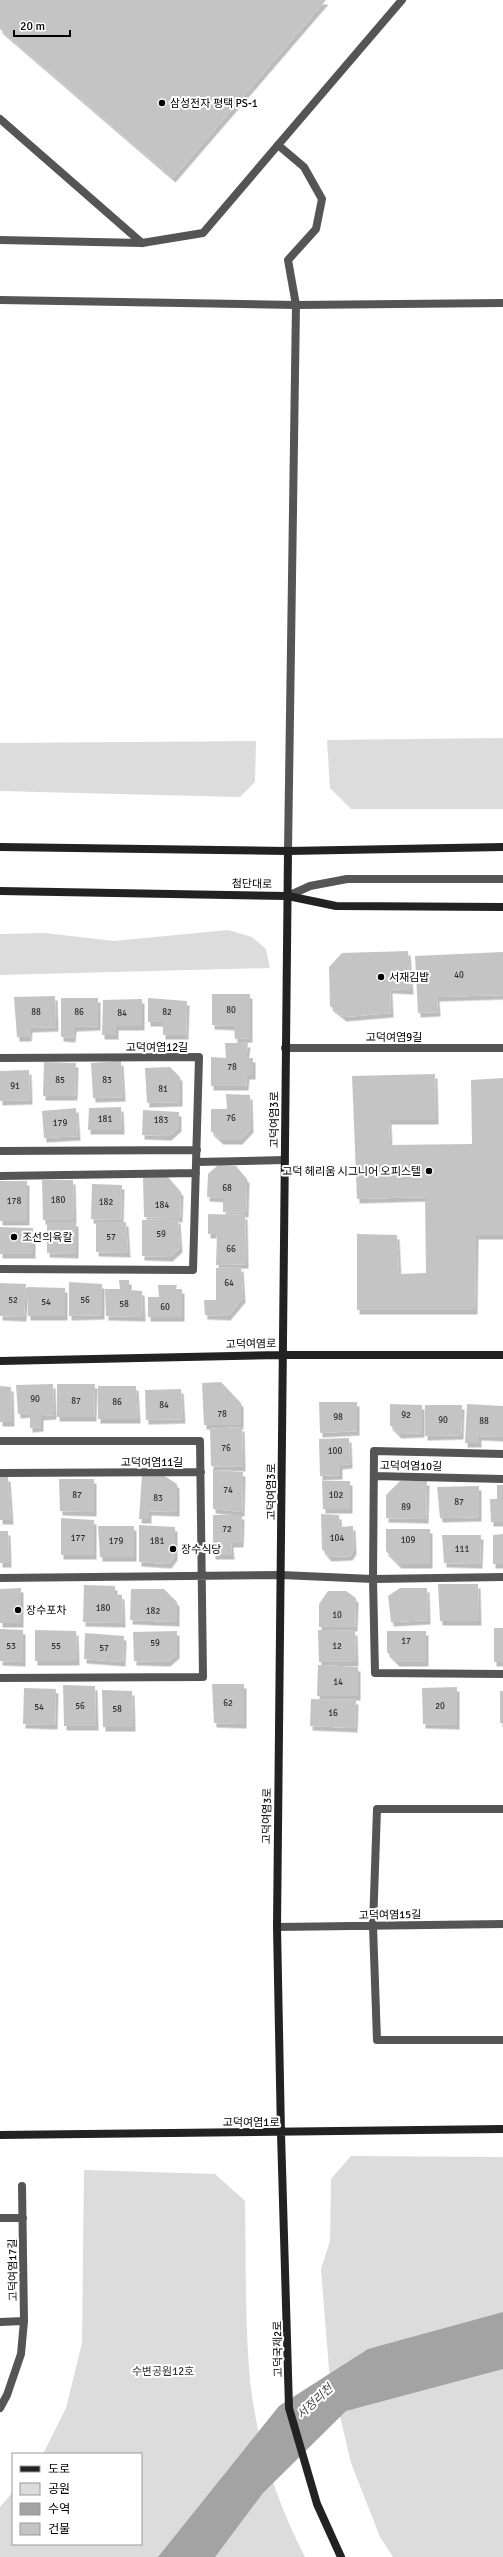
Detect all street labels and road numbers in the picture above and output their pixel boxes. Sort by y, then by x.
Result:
street label: 첨단대로 [232,877,272,891]
street label: 고덕여염9길 [366,1031,422,1044]
street label: 고덕여염12길 [126,1041,188,1054]
street label: 고덕여염3로 [268,1092,281,1148]
street label: 고덕여염로 [226,1337,276,1351]
street label: 고덕여염11길 [121,1456,183,1469]
street label: 고덕여염10길 [380,1459,442,1473]
street label: 고덕여염3로 [265,1464,278,1520]
street label: 고덕여염3로 [260,1788,274,1844]
street label: 고덕여염15길 [359,1908,421,1922]
street label: 고덕여염1로 [223,2116,279,2129]
street label: 고덕여염17길 [6,2239,20,2301]
street label: 고덕국제2로 [271,2321,285,2377]

